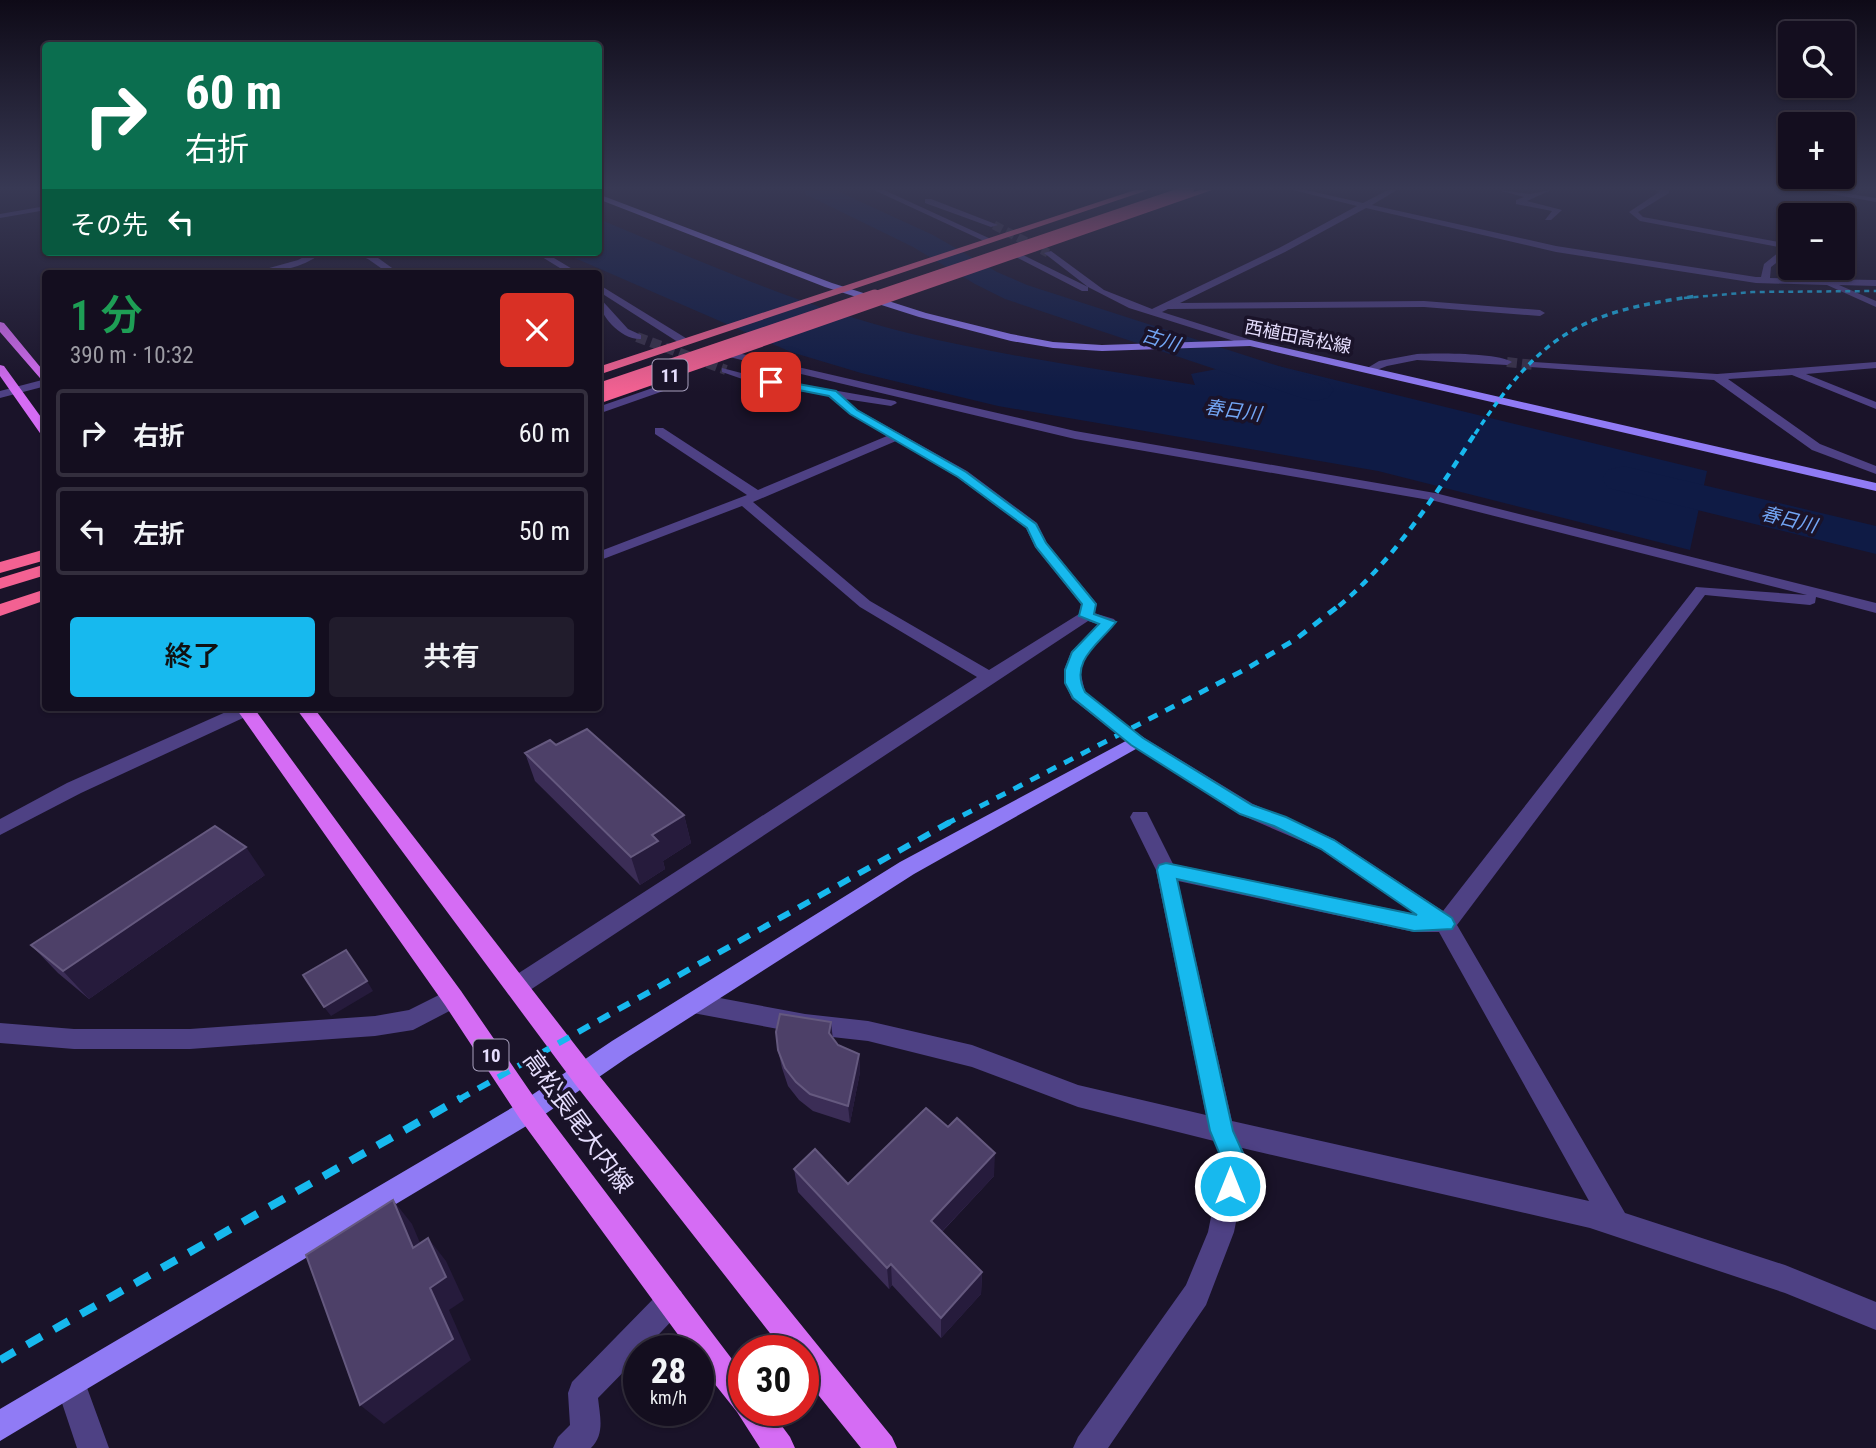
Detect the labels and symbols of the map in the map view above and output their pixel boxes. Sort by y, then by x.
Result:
street label: 西植田高松線 [1243,316,1353,357]
water label: 古川 [1139,323,1184,357]
pin [741,352,801,412]
road number: 11 [652,360,688,390]
water label: 春日川 [1203,395,1265,426]
water label: 春日川 [1758,501,1821,538]
road number: 10 [474,1040,508,1070]
street label: 高松長尾大内線 [517,1046,639,1198]
position arrow [1193,1149,1267,1223]
speed limit sign: 30 [728,1335,819,1426]

